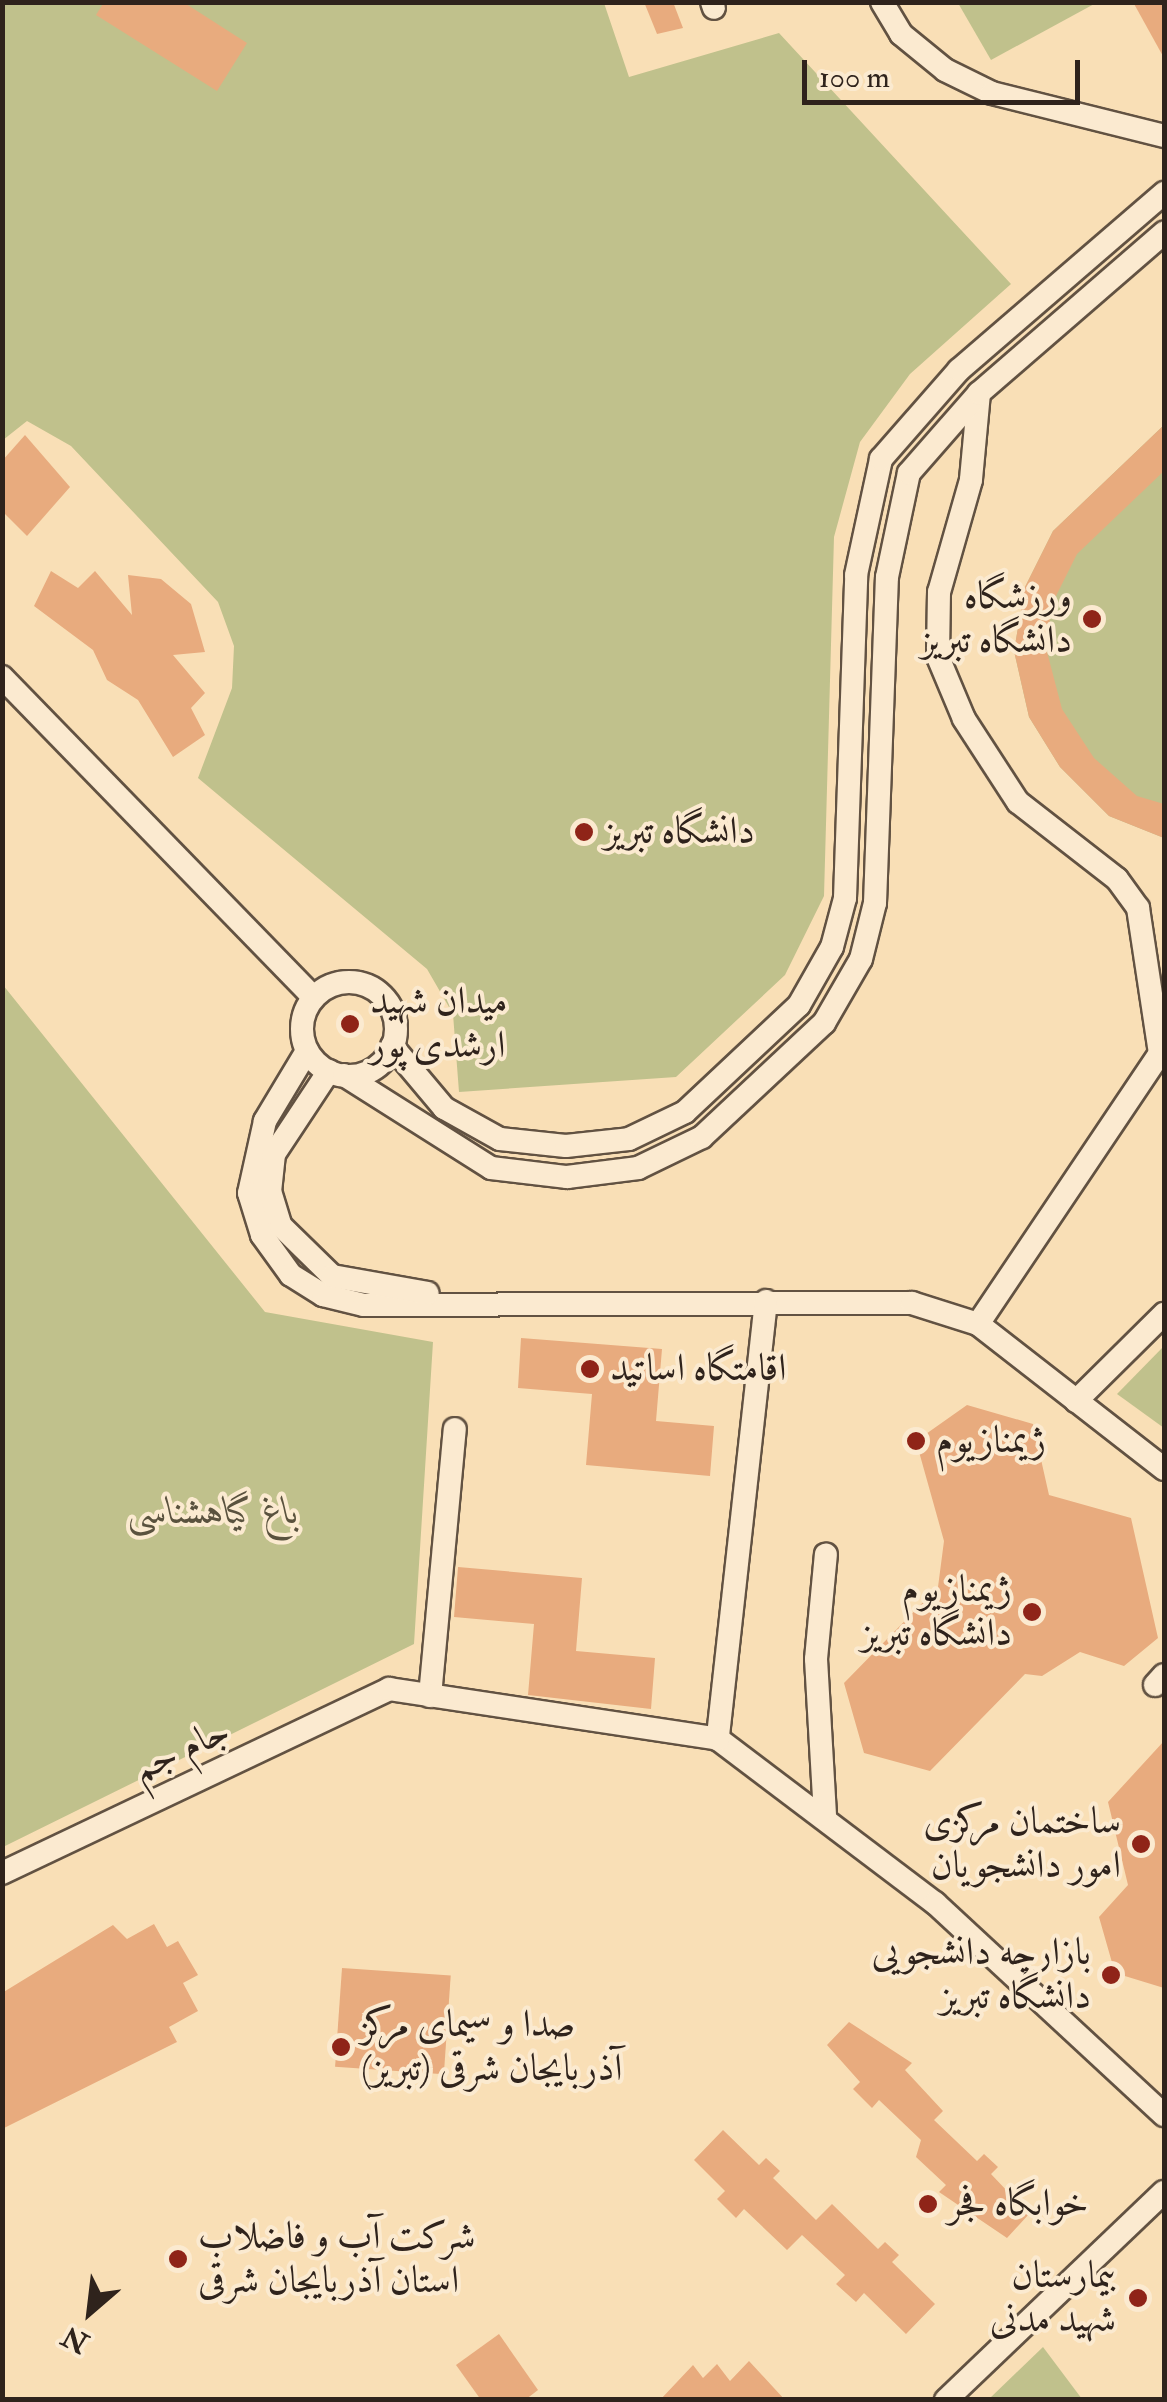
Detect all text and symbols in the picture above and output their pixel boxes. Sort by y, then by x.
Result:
scale bar [807,40,1084,102]
text: 100 m [819,59,890,96]
place label: ورزشگاه دانشگاه تبریز [921,574,1072,664]
marker: ورزشگاه دانشگاه تبریز [1081,608,1103,630]
place label: دانشگاه تبریز [604,809,755,855]
marker: دانشگاه تبریز [573,821,595,843]
place label: میدان شهید ارشدی پور [370,979,508,1068]
marker: میدان شهید ارشدی پور [339,1013,361,1035]
place label: اقامتگاه اساتید [610,1346,786,1392]
marker: اقامتگاه اساتید [579,1358,601,1380]
place label: ژیمنازیوم [936,1418,1046,1464]
marker: ژیمنازیوم [905,1430,927,1452]
park label: باغ گیاهشناسی [127,1489,299,1535]
place label: ژیمنازیوم دانشگاه تبریز [861,1567,1012,1656]
marker: ژیمنازیوم دانشگاه تبریز [1021,1601,1043,1623]
street label: جام جم [125,1708,237,1792]
place label: ساختمان مرکزی امور دانشجویان [923,1799,1121,1888]
marker: ساختمان مرکزی امور دانشجویان [1130,1833,1152,1855]
place label: بازارچه دانشجویی دانشگاه تبریز [871,1930,1091,2020]
marker: بازارچه دانشجویی دانشگاه تبریز [1100,1964,1122,1986]
place label: صدا و سیمای مرکز آذربایجان شرقی (تبریز) [361,2002,623,2092]
marker: صدا و سیمای مرکز آذربایجان شرقی (تبریز) [330,2036,352,2058]
place label: خوابگاه فجر [948,2181,1089,2227]
marker: خوابگاه فجر [917,2193,939,2215]
place label: شرکت آب و فاضلاب استان آذربایجان شرقی [198,2214,476,2304]
marker: شرکت آب و فاضلاب استان آذربایجان شرقی [167,2248,189,2270]
place label: بیمارستان شهید مدنی [990,2253,1116,2342]
north arrow [40,2262,140,2362]
marker: بیمارستان شهید مدنی [1125,2285,1151,2311]
text: N [56,2318,95,2360]

